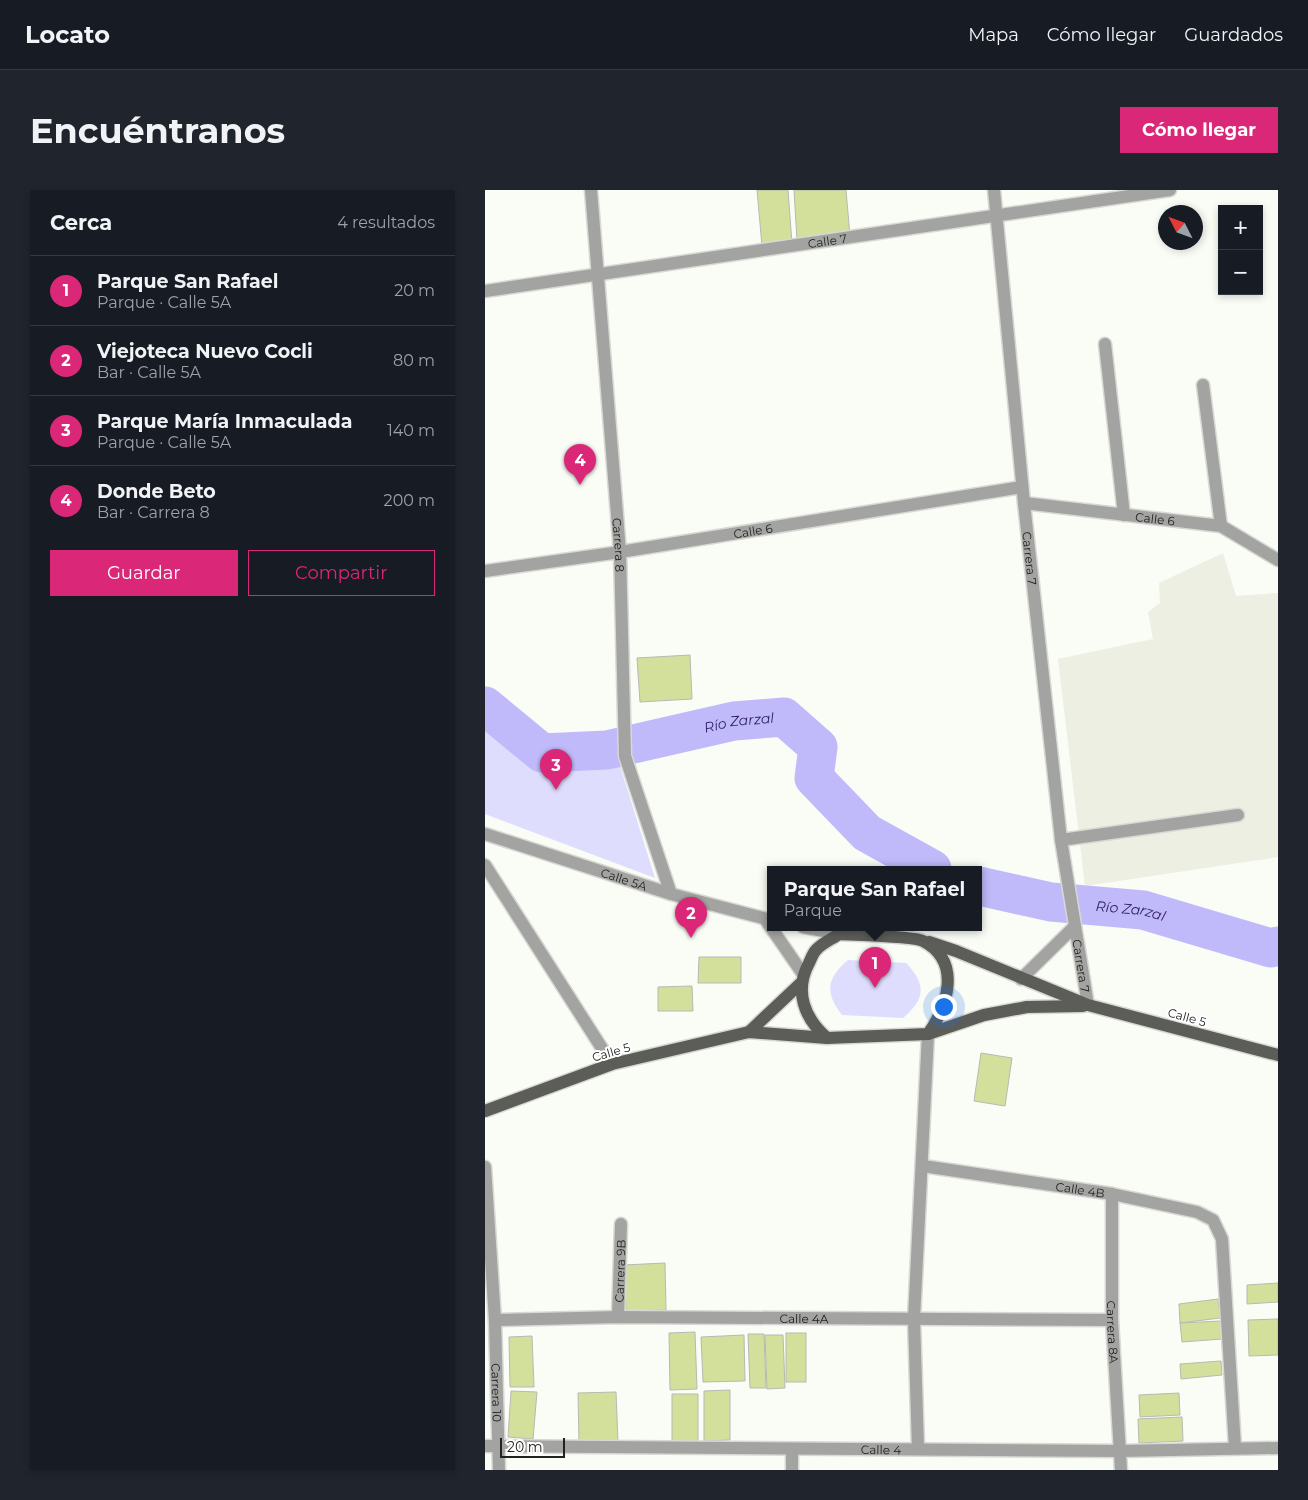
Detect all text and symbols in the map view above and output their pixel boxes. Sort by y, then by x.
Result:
text: Locato [25,20,110,49]
text: Mapa [968,24,1019,46]
text: Cómo llegar [1047,24,1156,46]
text: Guardados [1184,24,1283,46]
button: Cómo llegar [1120,107,1278,153]
text: Encuéntranos [30,109,285,152]
north arrow [1158,205,1203,250]
map controls [1218,205,1263,295]
button: + [1218,205,1263,250]
text: Cerca [50,210,112,235]
text: 4 resultados [337,213,435,232]
street label: Calle 7 [807,230,848,251]
button: − [1218,250,1263,295]
text: Parque San Rafael [97,270,279,293]
text: 1 [63,281,69,300]
text: 20 m [394,281,435,300]
text: Parque · Calle 5A [97,293,231,312]
text: Viejoteca Nuevo Cocli [97,340,313,363]
text: 2 [61,351,71,370]
text: 80 m [393,351,435,370]
text: Bar · Calle 5A [97,363,201,382]
text: Parque María Inmaculada [97,410,352,433]
text: 3 [61,421,71,440]
text: 140 m [387,421,435,440]
text: Parque · Calle 5A [97,433,231,452]
pin: 4 [564,444,596,485]
text: Donde Beto [97,480,216,503]
text: 4 [60,491,72,510]
text: 200 m [384,491,435,510]
text: Bar · Carrera 8 [97,503,210,522]
street label: Calle 6 [1135,509,1176,528]
street label: Carrera 8 [610,517,628,573]
street label: Calle 6 [732,520,774,541]
street label: Carrera 7 [1020,531,1040,586]
button: Guardar [50,550,238,596]
button: Compartir [248,550,435,596]
water label: Río Zarzal [702,709,775,737]
pin: 3 [540,749,572,790]
street label: Calle 5A [599,864,649,893]
popup [767,866,982,931]
text: Parque San Rafael [784,878,965,901]
pin: 2 [675,897,707,938]
water label: Río Zarzal [1095,897,1168,925]
text: Parque [784,901,842,920]
street label: Carrera 7 [1070,938,1093,994]
pin: 1 [859,947,891,988]
your location [931,994,957,1020]
street label: Calle 5 [1166,1005,1208,1029]
street label: Calle 5 [590,1039,632,1065]
street label: Calle 4B [1055,1178,1106,1200]
street label: Carrera 9B [611,1239,628,1303]
street label: Carrera 8A [1105,1301,1122,1364]
street label: Calle 4A [779,1310,829,1326]
street label: Carrera 10 [489,1363,505,1422]
scale bar [500,1435,565,1458]
text: 20 m [507,1438,543,1456]
street label: Calle 4 [861,1441,901,1457]

